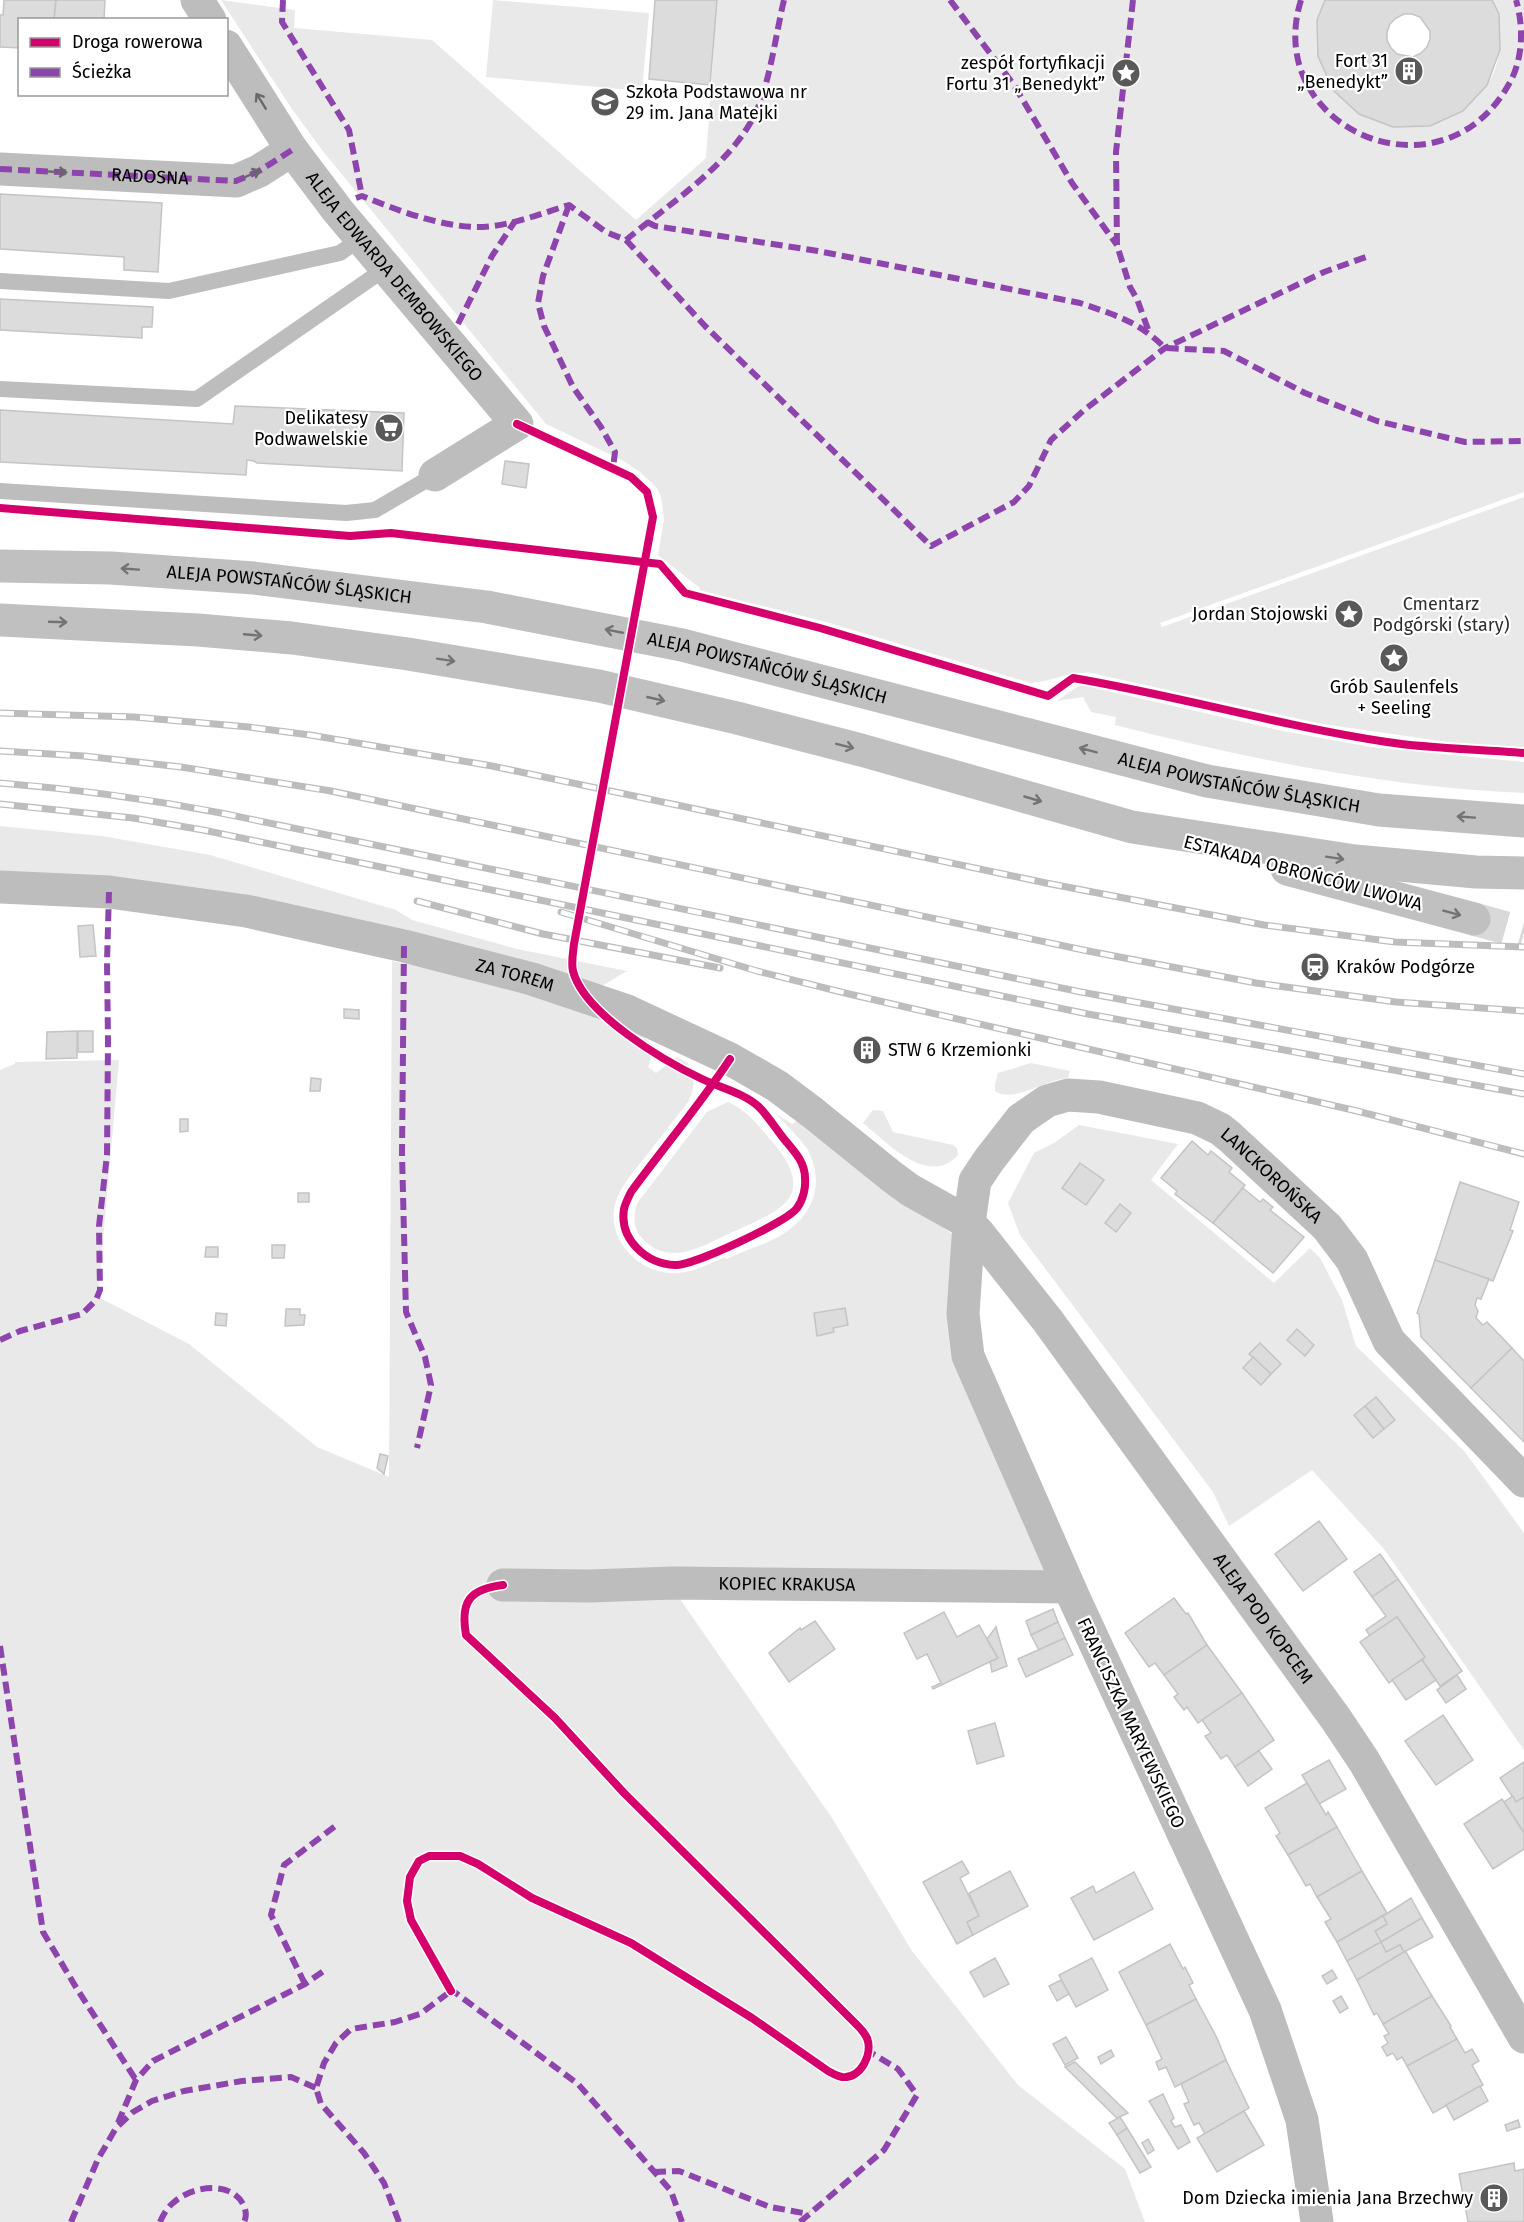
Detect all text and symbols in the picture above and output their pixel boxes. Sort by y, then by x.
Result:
legend [18,18,228,96]
text: Droga rowerowa [72,31,203,53]
place label: Fort 31 „Benedykt” [1297,50,1388,93]
place label: zespół fortyfikacji Fortu 31 „Benedykt” [946,52,1105,95]
building icon: Fort 31 „Benedykt” [1393,55,1425,87]
place icon: zespół fortyfikacji Fortu 31 „Benedykt” [1110,57,1142,89]
text: Ścieżka [72,61,132,83]
place label: Szkoła Podstawowa nr 29 im. Jana Matejki [626,81,807,124]
school or university icon: Szkoła Podstawowa nr 29 im. Jana Matejki [589,86,621,118]
one-way arrow [255,93,267,110]
street label: RADOSNA [110,164,190,190]
one-way arrow [48,167,68,178]
street label: ALEJA EDWARDA DEMBOWSKIEGO [301,167,487,386]
one-way arrow [242,168,260,180]
place label: Delikatesy Podwawelskie [254,407,368,450]
supermarket icon: Delikatesy Podwawelskie [373,412,405,444]
street label: ALEJA POWSTAŃCÓW ŚLĄSKICH [166,561,413,609]
one-way arrow [120,563,140,574]
park label: Cmentarz Podgórski (stary) [1373,593,1510,636]
place icon: Jordan Stojowski [1333,598,1365,630]
place label: Jordan Stojowski [1192,603,1328,625]
one-way arrow [48,616,68,628]
one-way arrow [605,625,624,636]
street label: ALEJA POWSTAŃCÓW ŚLĄSKICH [645,627,889,709]
one-way arrow [243,630,262,641]
place icon: Grób Saulenfels + Seeling [1378,642,1410,674]
one-way arrow [436,655,456,666]
place label: Grób Saulenfels + Seeling [1330,676,1458,719]
one-way arrow [646,694,665,705]
one-way arrow [835,740,854,752]
one-way arrow [1079,744,1098,755]
street label: ALEJA POWSTAŃCÓW ŚLĄSKICH [1116,747,1362,818]
one-way arrow [1023,793,1042,805]
one-way arrow [1456,812,1476,823]
street label: ESTAKADA OBROŃCÓW LWOWA [1181,830,1426,916]
one-way arrow [1325,852,1345,863]
one-way arrow [1442,908,1461,919]
station icon: Kraków Podgórze [1299,951,1331,983]
street label: ZA TOREM [474,954,557,997]
place label: Kraków Podgórze [1336,956,1475,978]
building icon: STW 6 Krzemionki [851,1034,883,1066]
place label: STW 6 Krzemionki [888,1039,1032,1061]
street label: LANCKOROŃSKA [1216,1123,1327,1228]
street label: ALEJA POD KOPCEM [1209,1549,1318,1688]
street label: KOPIEC KRAKUSA [718,1572,856,1596]
street label: FRANCISZKA MARYEWSKIEGO [1072,1614,1190,1832]
building icon: Dom Dziecka imienia Jana Brzechwy [1478,2182,1510,2214]
place label: Dom Dziecka imienia Jana Brzechwy [1182,2187,1473,2209]

